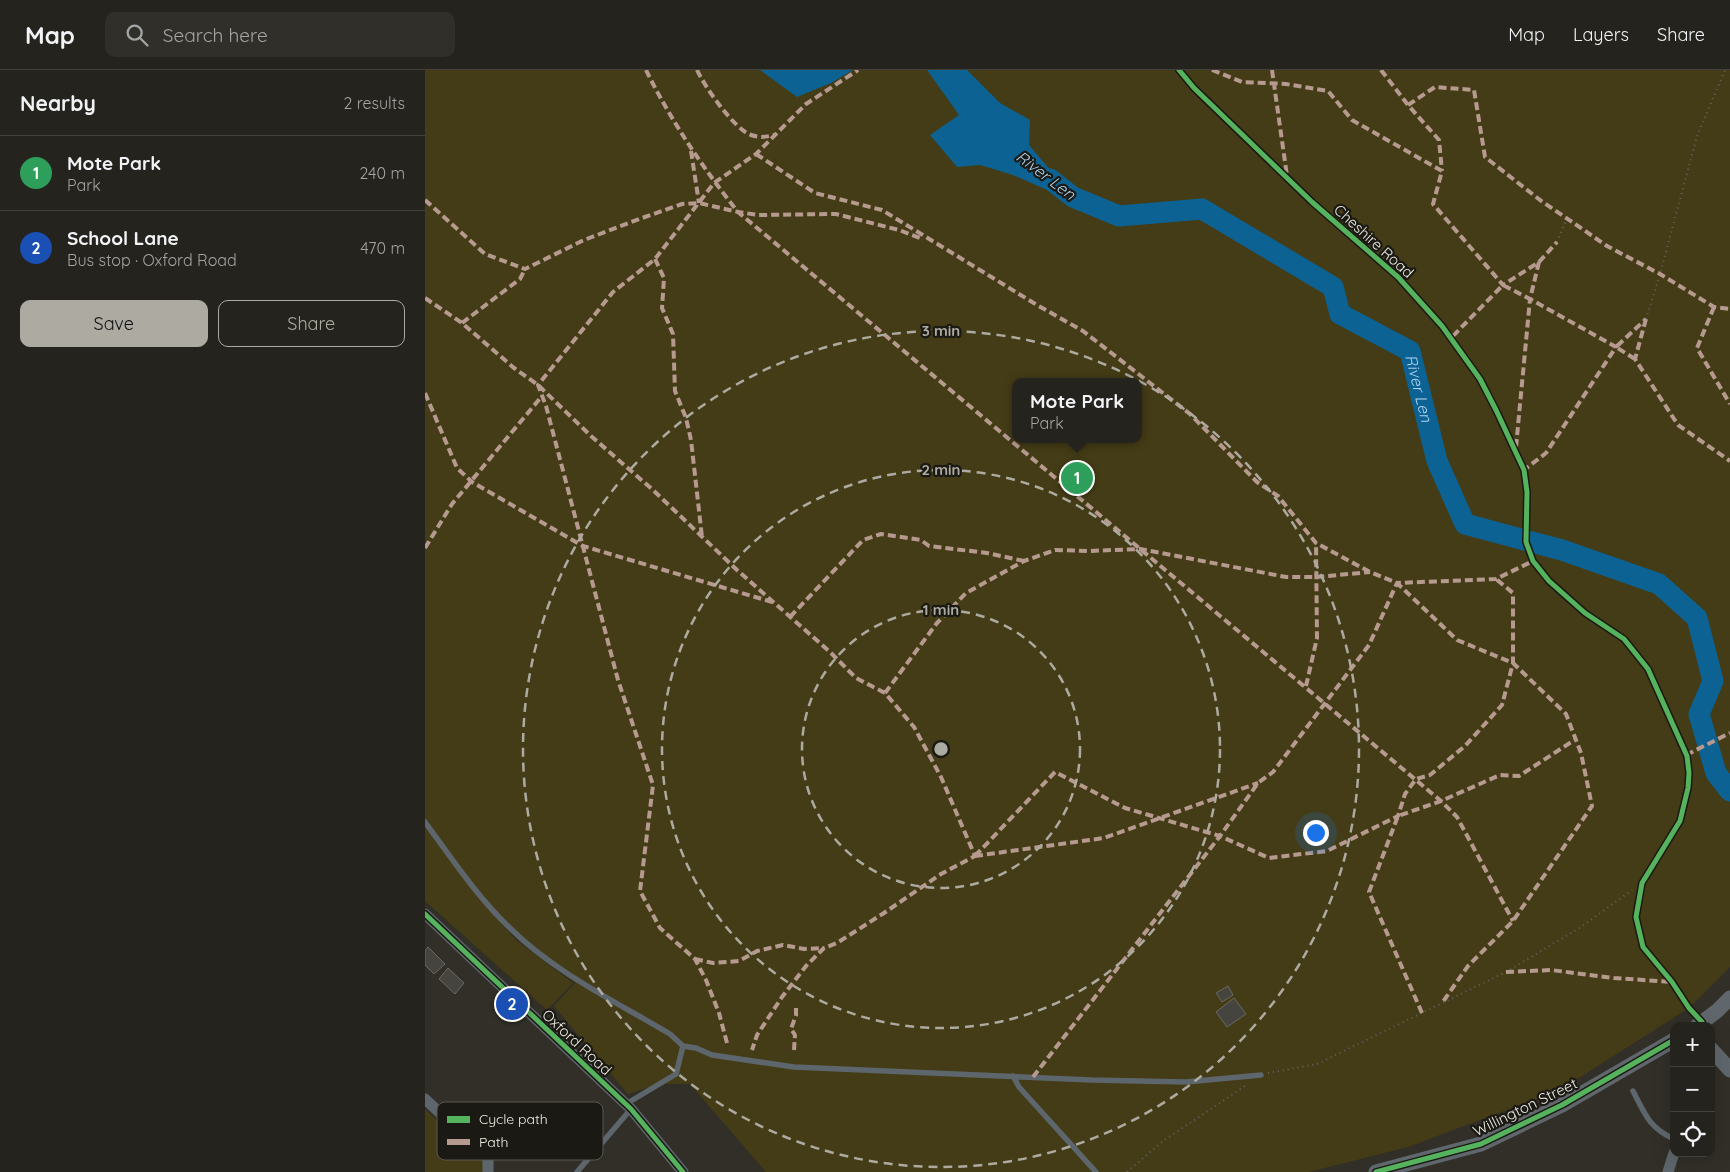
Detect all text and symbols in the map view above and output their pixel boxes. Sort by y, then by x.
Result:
search box [105,12,455,57]
text: Map [25,20,75,50]
icon: search [123,21,151,49]
text: Search here [163,23,268,47]
text: Map [1508,23,1545,46]
text: Layers [1573,23,1629,46]
text: Share [1657,23,1705,46]
text: Nearby [20,90,96,116]
text: 2 results [343,93,405,113]
water label: River Len [1012,146,1080,204]
text: Mote Park [67,151,161,175]
text: 1 [33,163,39,183]
text: 240 m [359,163,405,183]
text: Park [67,175,101,195]
street label: Cheshire Road [1330,200,1418,282]
text: School Lane [67,226,179,250]
text: 2 [31,238,41,258]
text: 470 m [360,238,405,258]
text: Bus stop · Oxford Road [67,250,237,270]
button: Save [20,300,208,347]
button: Share [218,300,405,347]
text: 3 min [922,321,960,340]
water label: River Len [1401,352,1437,425]
popup [1012,378,1142,443]
text: Mote Park [1030,389,1124,413]
text: Park [1030,413,1064,433]
pin: 1 [1061,459,1093,497]
text: 2 min [921,460,961,479]
text: 1 min [923,600,959,619]
centre of rings [932,740,950,758]
your location [1303,820,1329,846]
pin: 2 [496,985,528,1023]
street label: Oxford Road [538,1005,616,1079]
map controls [1670,1022,1715,1157]
button: + [1670,1022,1715,1067]
button: − [1670,1067,1715,1112]
street label: Willington Street [1470,1074,1580,1140]
legend [437,1102,603,1160]
text: Cycle path [479,1110,548,1128]
button: locate [1670,1112,1715,1157]
text: Path [479,1133,508,1151]

